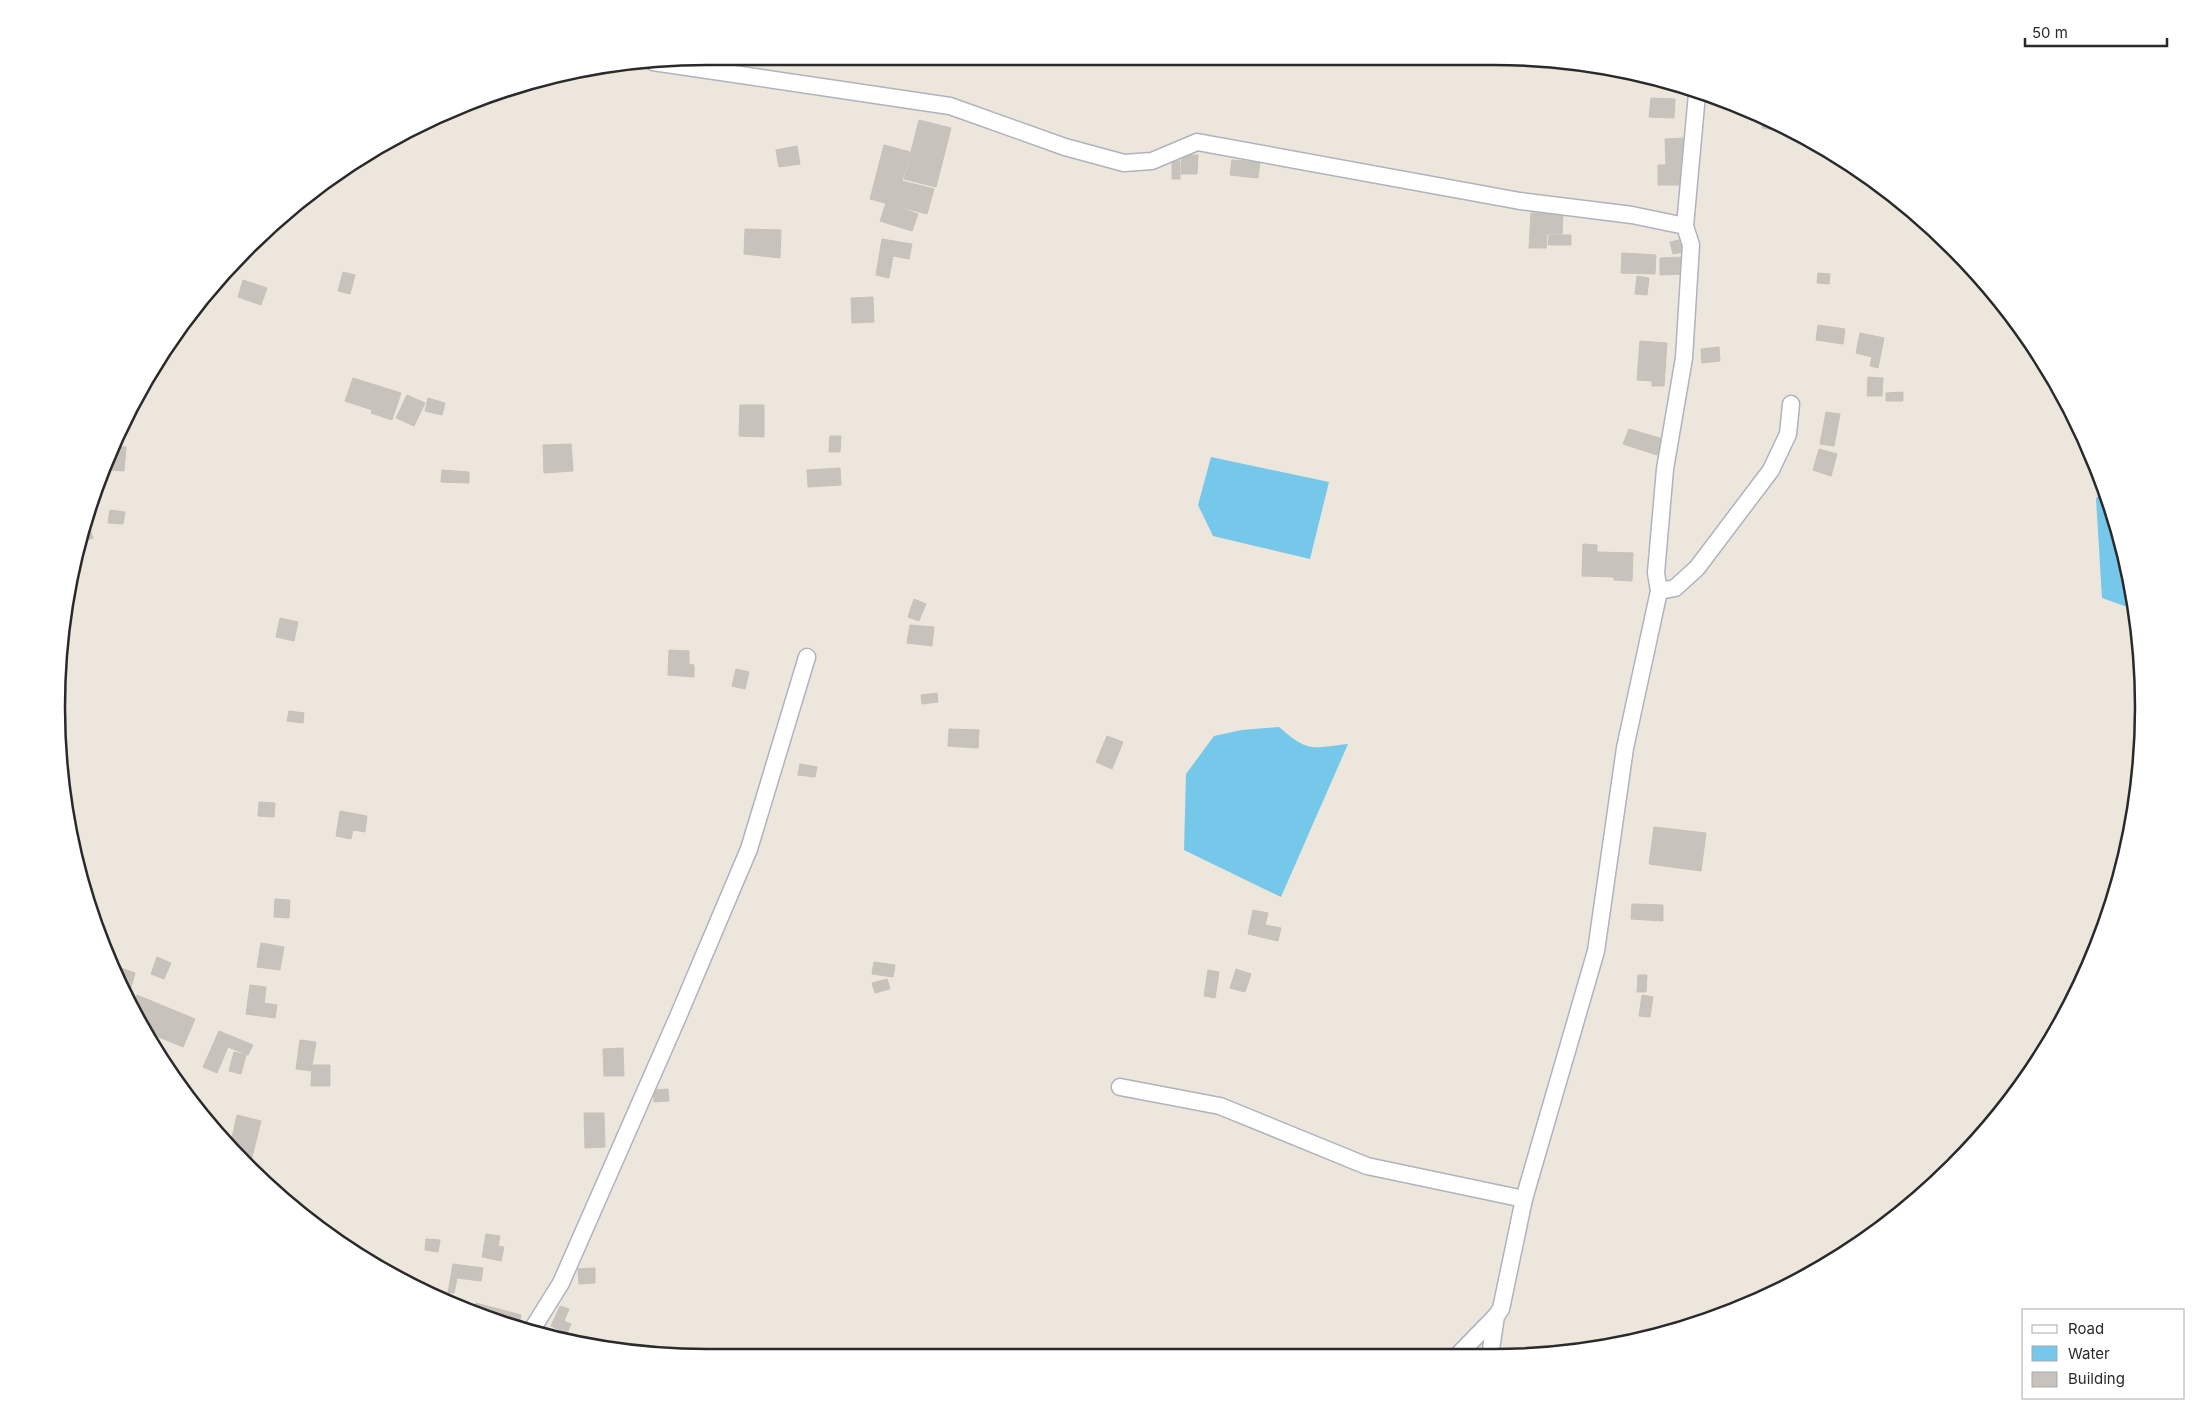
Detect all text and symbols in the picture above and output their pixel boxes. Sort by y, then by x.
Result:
scale bar [2025,15,2168,47]
text: 50 m [2032,23,2068,42]
legend [2022,1309,2185,1399]
text: Road [2068,1319,2104,1338]
text: Water [2068,1344,2110,1363]
text: Building [2068,1369,2125,1388]

